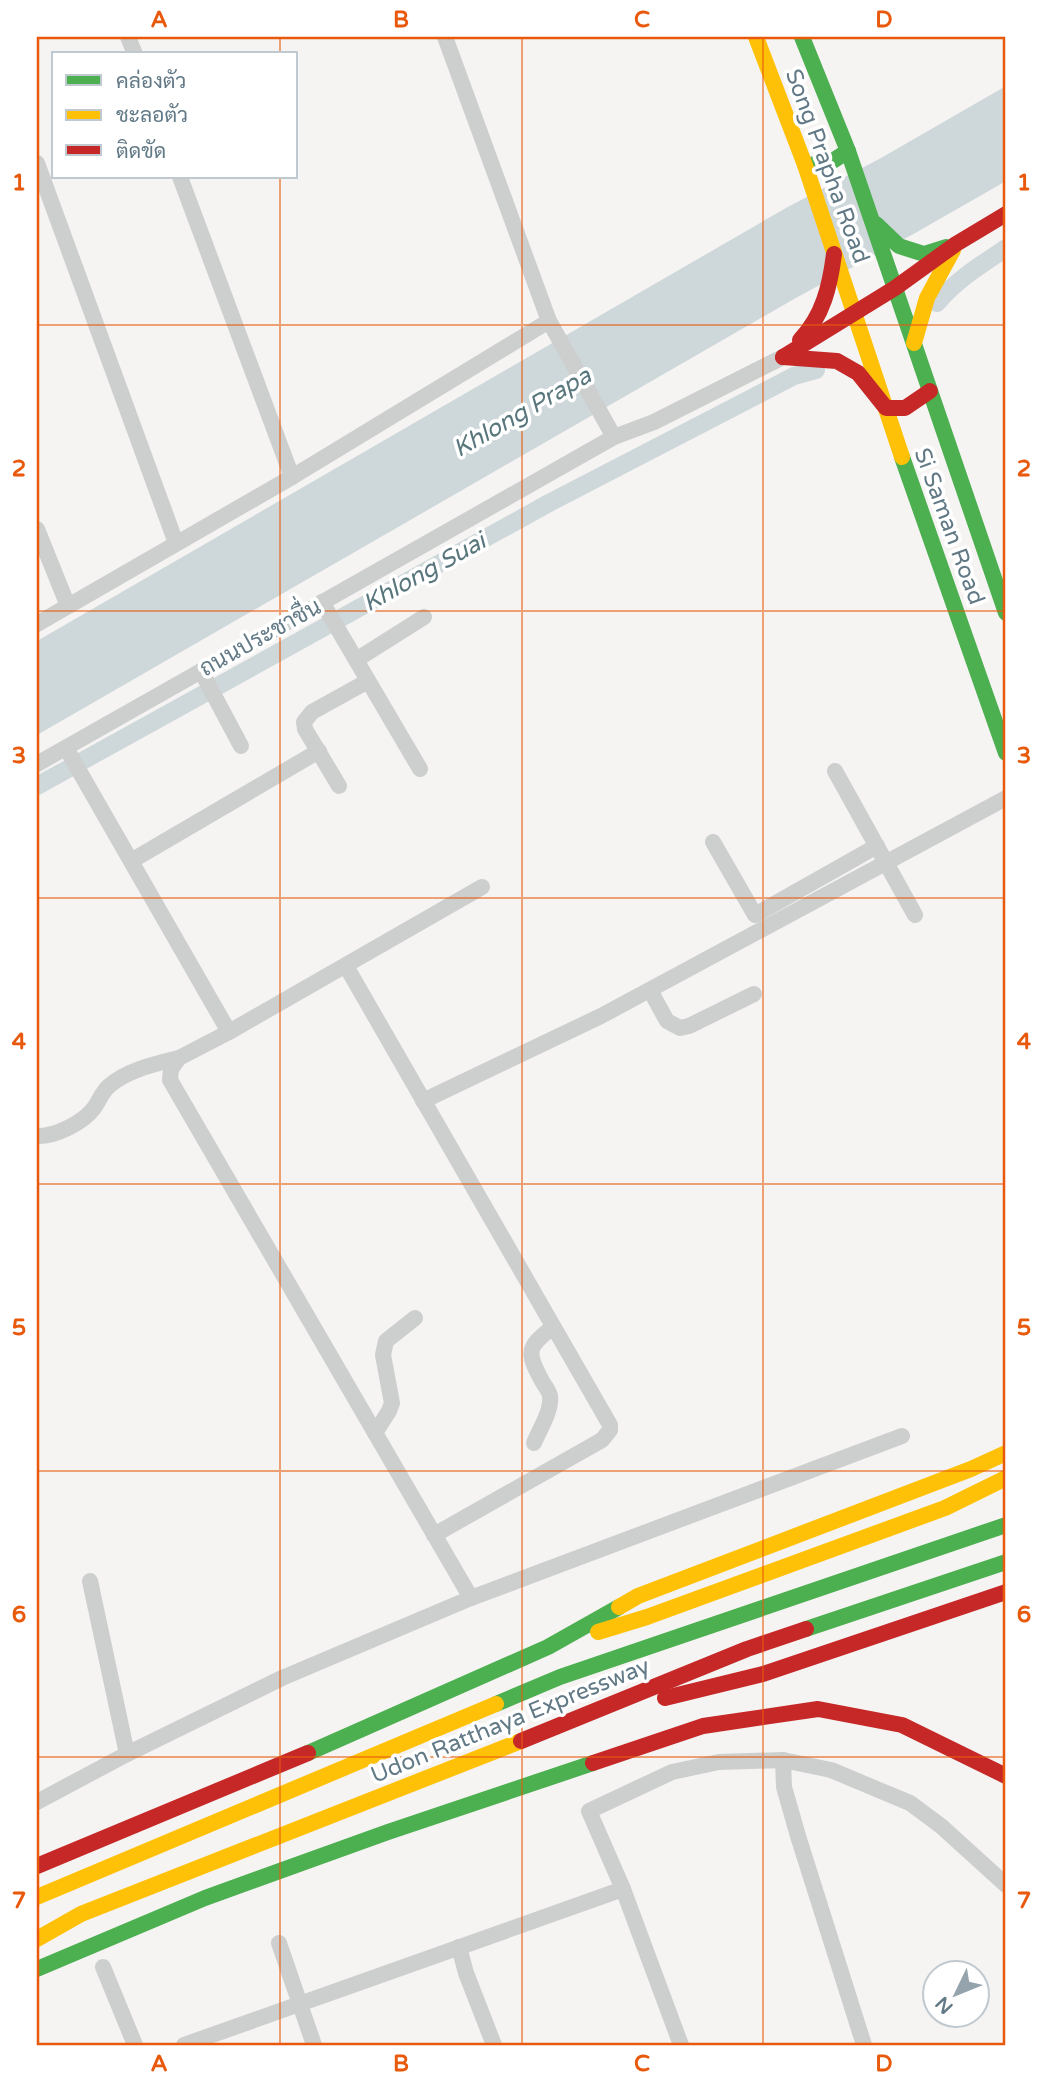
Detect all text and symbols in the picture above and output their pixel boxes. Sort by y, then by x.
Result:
text: A [150,6,168,34]
text: B [393,6,409,34]
text: C [634,6,650,34]
text: D [875,6,893,34]
legend [52,52,298,178]
street label: Song Prapha Road [779,65,875,267]
text: คล่องตัว [116,69,186,94]
text: ชะลอตัว [116,103,188,128]
text: ติดขัด [116,139,166,164]
text: 1 [12,169,26,197]
text: 1 [1017,169,1031,197]
water label: Khlong Prapa [448,361,597,464]
street label: Si Saman Road [908,444,990,608]
text: 2 [12,455,26,483]
text: 2 [1017,455,1031,483]
water label: Khlong Suai [358,525,493,618]
street label: ถนนประชาชื่น [191,586,326,683]
text: 3 [12,742,26,770]
text: 3 [1017,742,1031,770]
text: 4 [12,1028,27,1056]
text: 4 [1017,1028,1032,1056]
text: 5 [12,1314,26,1342]
text: 5 [1017,1314,1031,1342]
text: 6 [12,1601,26,1629]
text: 6 [1017,1601,1031,1629]
street label: Udon Ratthaya Expressway [367,1652,654,1790]
text: 7 [12,1887,26,1915]
text: 7 [1017,1887,1031,1915]
north arrow [920,1960,990,2030]
text: N [931,1992,958,2018]
text: A [150,2050,168,2078]
text: B [393,2050,409,2078]
text: C [634,2050,650,2078]
text: D [875,2050,893,2078]

